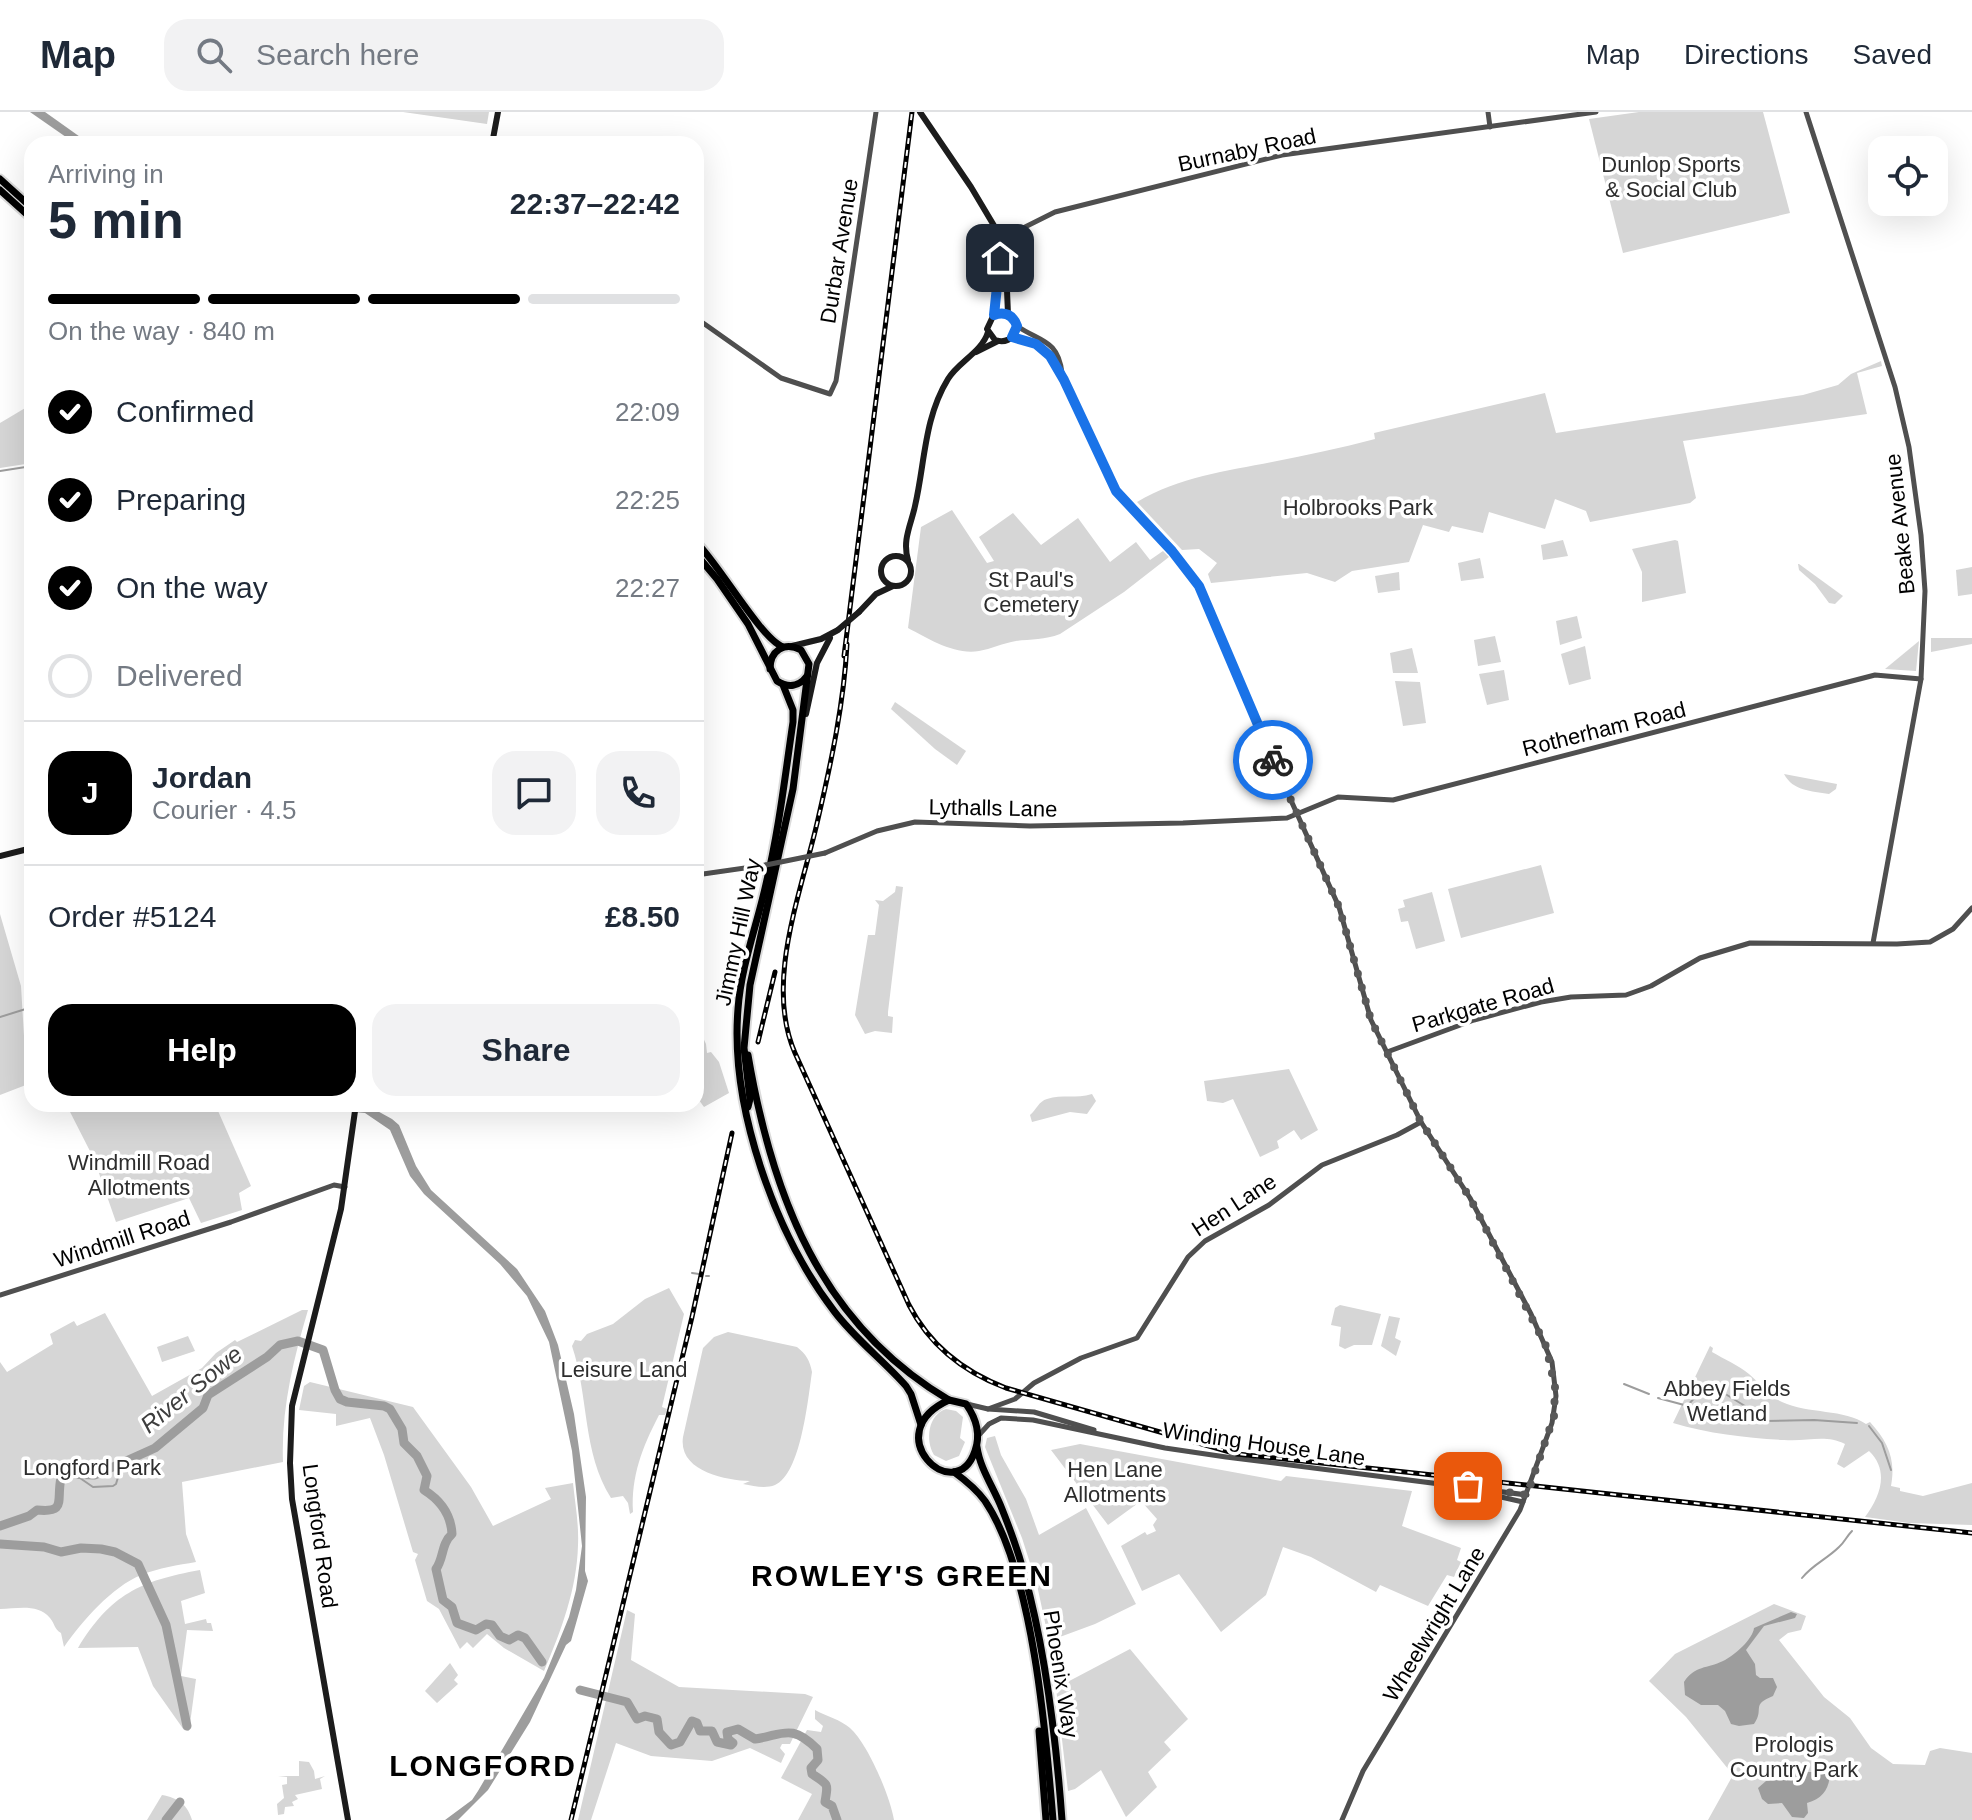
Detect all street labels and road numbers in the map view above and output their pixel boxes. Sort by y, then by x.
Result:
street label: Burnaby Road [1176,123,1318,177]
street label: Durbar Avenue [815,177,863,325]
street label: Beake Avenue [1880,452,1920,596]
street label: Rotherham Road [1520,697,1688,761]
street label: Lythalls Lane [928,794,1058,822]
street label: Jimmy Hill Way [710,856,766,1008]
street label: Parkgate Road [1409,973,1557,1037]
street label: Hen Lane [1187,1169,1281,1241]
street label: Windmill Road [51,1205,193,1273]
street label: Winding House Lane [1161,1417,1367,1471]
street label: Longford Road [297,1462,343,1610]
street label: Wheelwright Lane [1378,1542,1490,1706]
street label: Phoenix Way [1039,1608,1083,1740]

